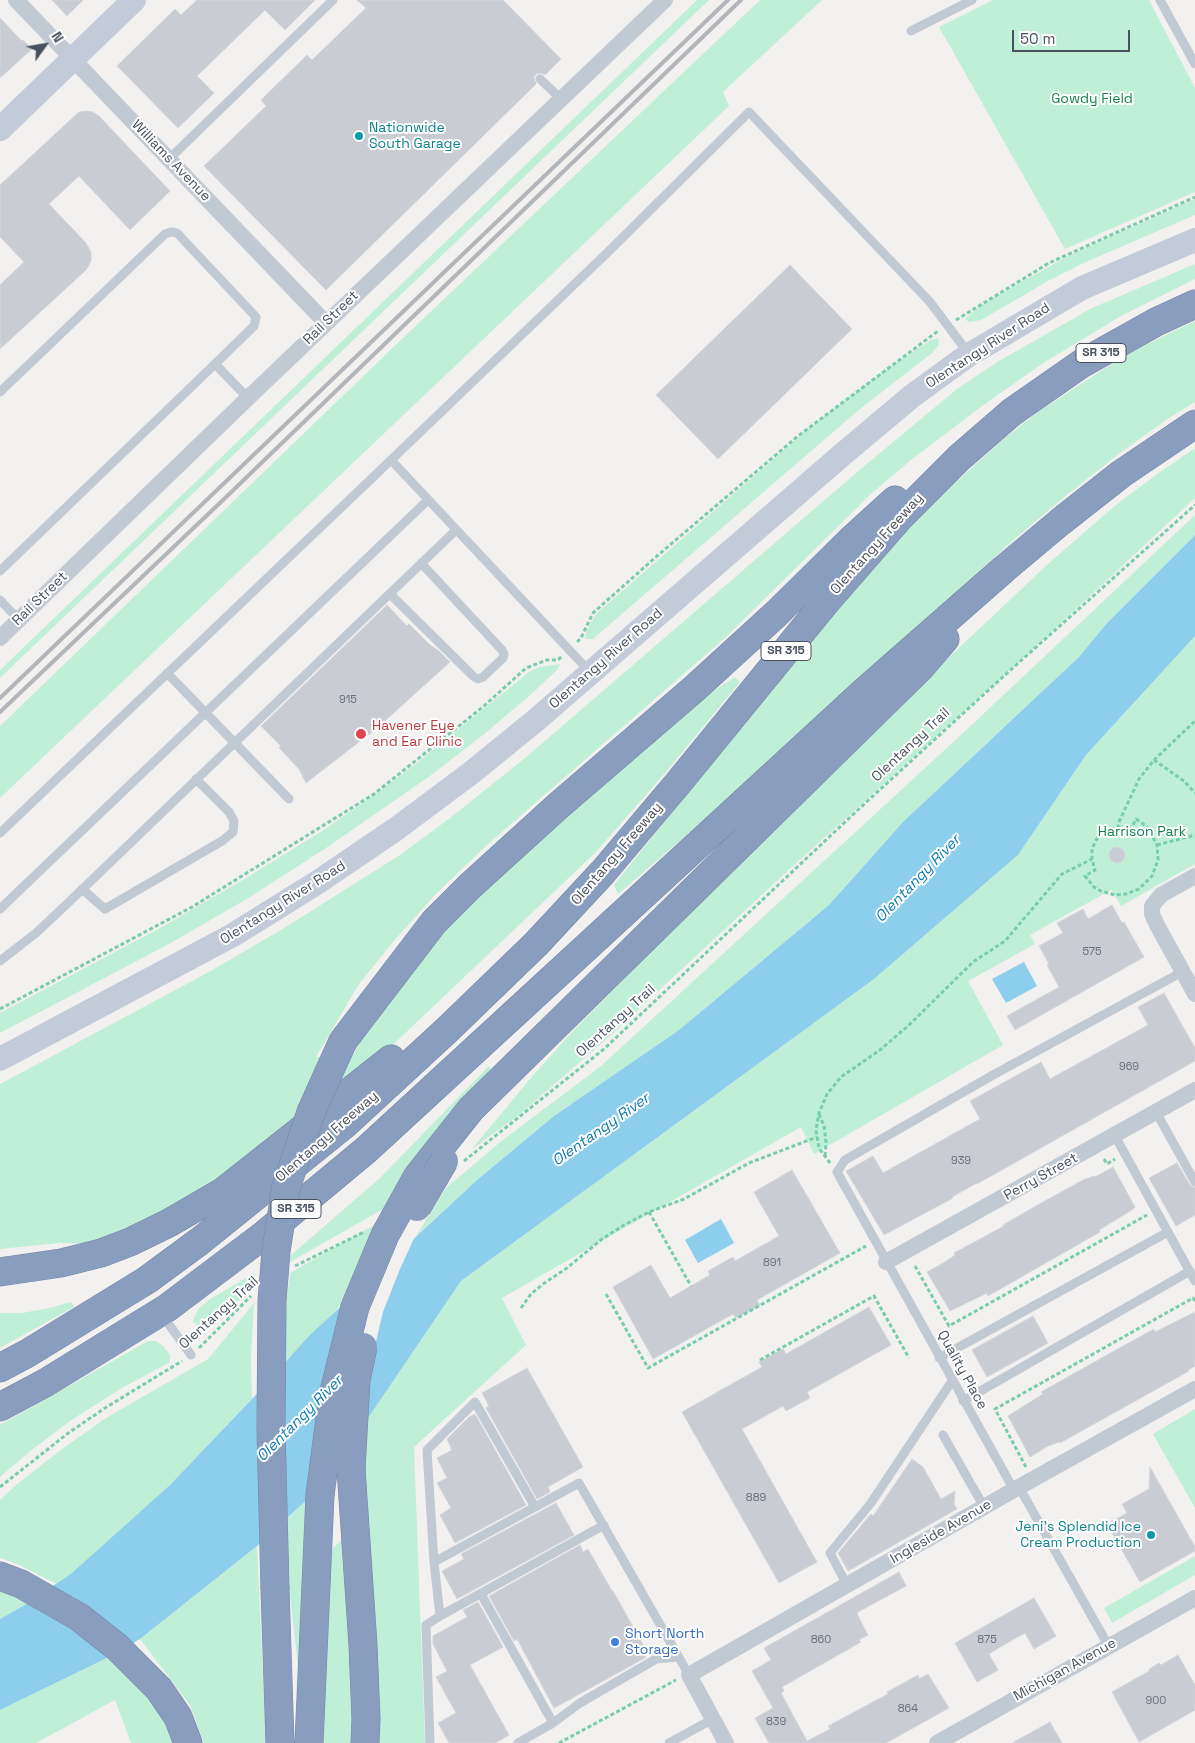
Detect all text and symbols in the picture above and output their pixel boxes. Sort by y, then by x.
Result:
north arrow [20,20,70,70]
scale bar [1015,20,1132,52]
text: N [48,28,68,46]
text: 50 m [1020,29,1055,48]
park label: Gowdy Field [1051,91,1133,107]
street label: Williams Avenue [128,117,214,205]
place label: Nationwide South Garage [369,120,461,152]
marker: Nationwide South Garage [353,130,365,142]
street label: Rail Street [300,288,362,348]
street label: Olentangy River Road [923,300,1053,392]
road number: SR 315 [1076,343,1126,362]
street label: Olentangy Freeway [827,490,927,598]
street label: Rail Street [9,569,71,629]
street label: Olentangy River Road [546,605,666,713]
road number: SR 315 [761,641,811,660]
house number: 915 [339,693,357,707]
street label: Olentangy Trail [868,704,954,786]
place label: Havener Eye and Ear Clinic [372,718,462,750]
marker: Havener Eye and Ear Clinic [354,727,368,741]
street label: Olentangy Freeway [568,799,666,909]
park label: Harrison Park [1098,824,1186,840]
water label: Olentangy River [872,832,964,926]
street label: Olentangy River Road [217,858,349,948]
house number: 575 [1082,945,1102,959]
street label: Olentangy Trail [573,981,659,1061]
house number: 969 [1119,1060,1139,1074]
street label: Olentangy Freeway [272,1088,382,1186]
water label: Olentangy River [549,1090,653,1170]
street label: Perry Street [1001,1150,1081,1204]
house number: 939 [951,1154,971,1168]
road number: SR 315 [271,1200,321,1218]
house number: 891 [763,1256,781,1270]
street label: Olentangy Trail [176,1273,262,1353]
street label: Quality Place [933,1328,991,1412]
water label: Olentangy River [253,1372,347,1466]
house number: 889 [746,1491,766,1505]
street label: Ingleside Avenue [887,1496,995,1568]
place label: Jeni's Splendid Ice Cream Production [1015,1519,1141,1551]
marker: Jeni's Splendid Ice Cream Production [1145,1529,1157,1541]
place label: Short North Storage [625,1626,704,1658]
house number: 860 [811,1633,831,1647]
house number: 875 [977,1633,997,1647]
street label: Michigan Avenue [1011,1635,1119,1705]
marker: Short North Storage [609,1636,621,1648]
house number: 900 [1146,1694,1166,1708]
house number: 864 [898,1702,918,1716]
house number: 839 [766,1715,786,1729]

